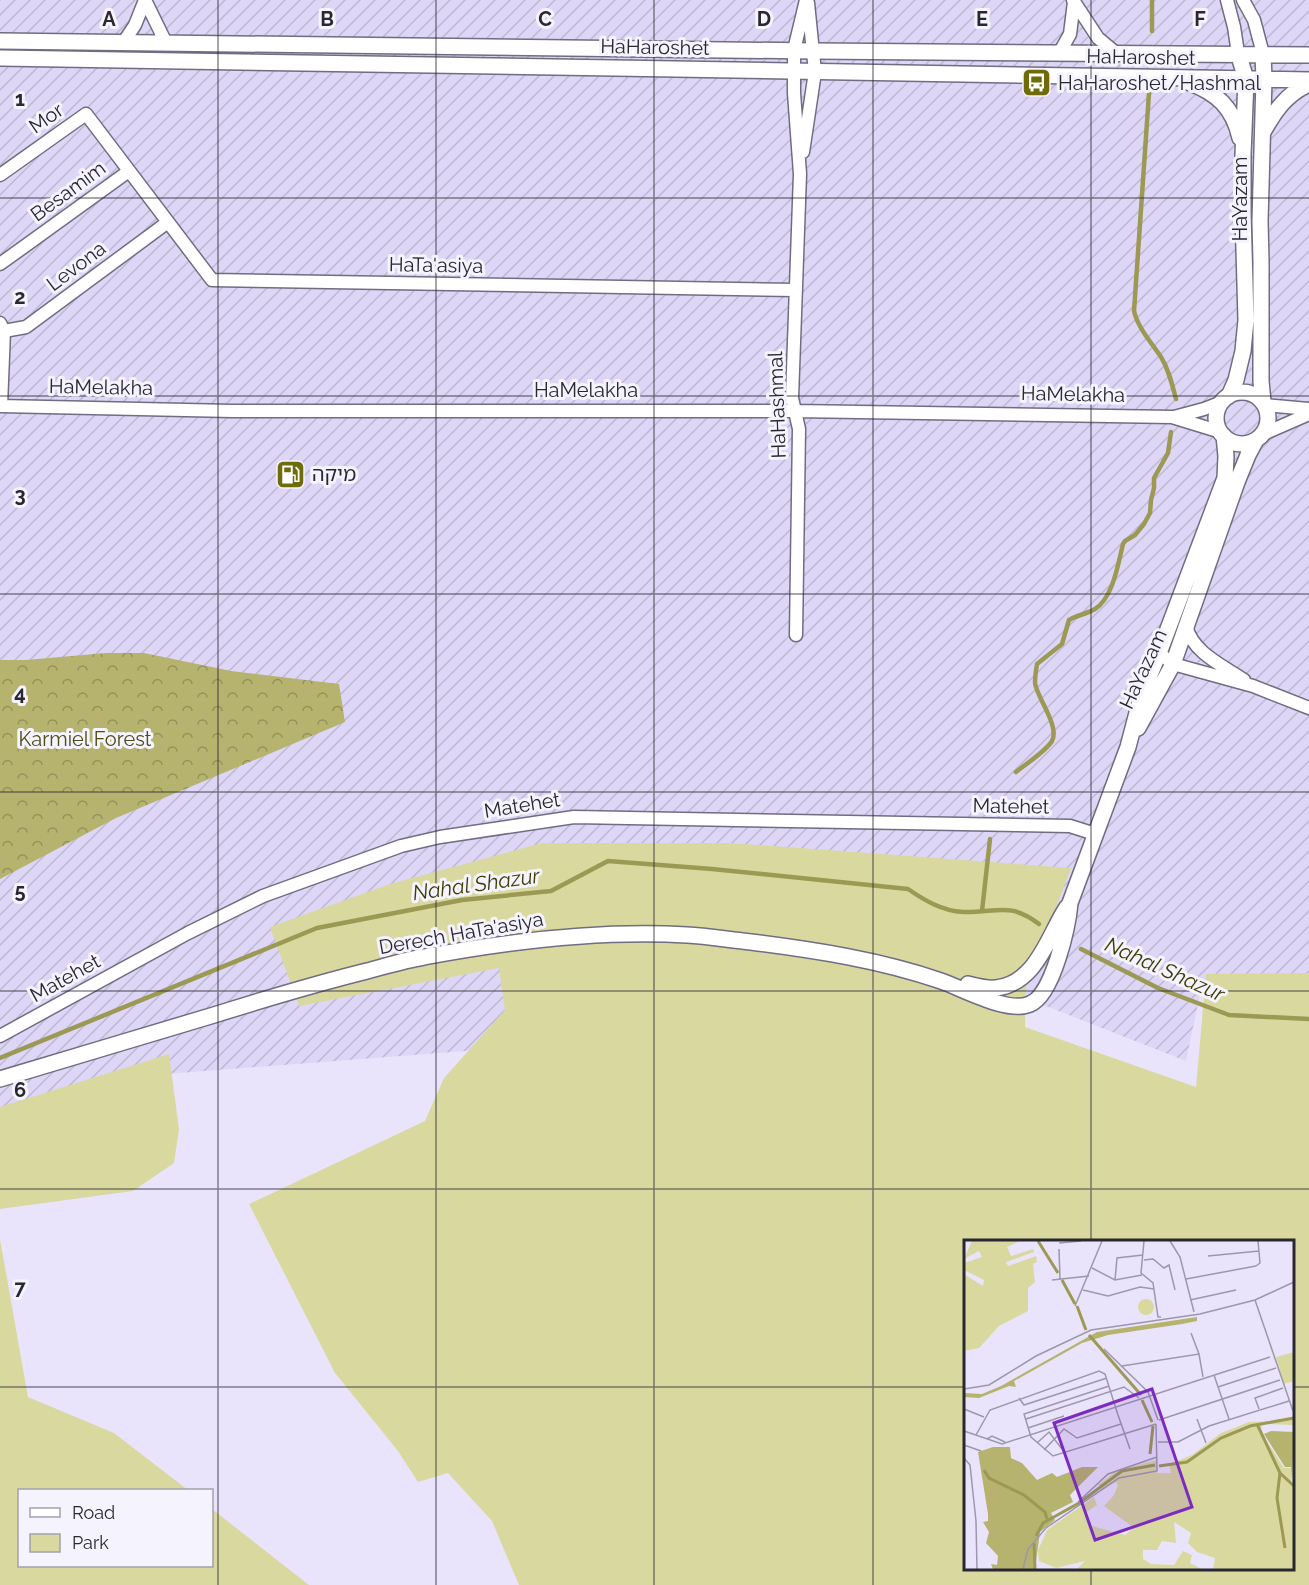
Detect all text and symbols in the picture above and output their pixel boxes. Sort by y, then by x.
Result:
text: A [102,7,116,31]
text: B [320,7,334,31]
text: C [538,7,552,31]
text: D [757,7,771,31]
text: E [976,7,988,31]
text: F [1194,7,1206,31]
street label: HaHaroshet [600,34,710,60]
street label: HaHaroshet [1086,44,1196,70]
bus stop icon: HaHaroshet/Hashmal [1021,67,1053,99]
place label: HaHaroshet/Hashmal [1058,71,1262,95]
text: 1 [15,87,25,111]
street label: Mor [24,98,68,138]
street label: Besamim [26,156,110,226]
street label: HaYazam [1228,157,1252,242]
street label: Levona [42,236,110,296]
street label: HaTa'asiya [389,252,483,278]
text: 2 [14,285,26,309]
street label: HaHashmal [763,350,791,459]
street label: HaMelakha [49,374,153,400]
street label: HaMelakha [534,378,638,402]
street label: HaMelakha [1021,381,1125,407]
fuel station icon: מיקה [275,458,307,490]
place label: מיקה [312,462,356,486]
text: 3 [14,483,26,507]
street label: HaYazam [1114,625,1172,713]
text: 4 [14,681,26,705]
park label: Karmiel Forest [18,727,152,751]
street label: Matehet [482,787,562,823]
street label: Matehet [973,793,1050,819]
water label: Nahal Shazur [411,863,542,905]
text: 5 [14,879,26,903]
street label: Derech HaTa'asiya [377,907,545,959]
water label: Nahal Shazur [1101,932,1229,1007]
street label: Matehet [26,949,105,1007]
text: 6 [14,1078,26,1102]
inset map [964,1240,1294,1570]
text: 7 [14,1276,26,1300]
legend [18,1489,213,1567]
text: Road [72,1502,115,1523]
text: Park [72,1532,109,1553]

